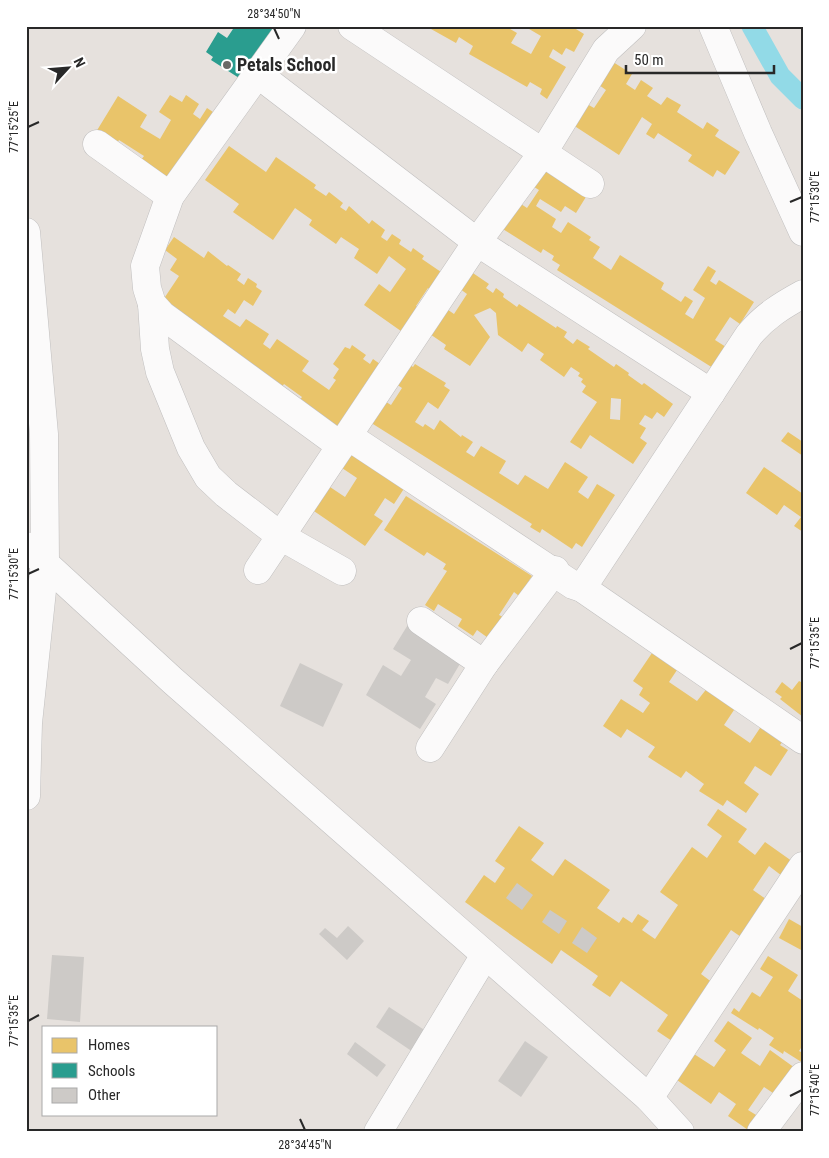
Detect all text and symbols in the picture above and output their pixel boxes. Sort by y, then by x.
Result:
text: 28°34'50"N [247,7,301,21]
north arrow [42,42,92,92]
scale bar [626,42,774,74]
text: 50 m [634,51,664,69]
place label: Petals School [237,54,336,75]
text: N [71,55,89,70]
marker: Petals School [221,59,233,71]
text: 77°15'25"E [7,101,21,153]
text: 77°15'30"E [808,171,822,223]
text: 77°15'30"E [7,548,21,600]
text: 77°15'35"E [808,617,822,669]
text: 77°15'35"E [7,995,21,1047]
legend [42,1026,218,1116]
text: Homes [88,1036,130,1054]
text: Schools [88,1062,135,1080]
text: 77°15'40"E [808,1064,822,1116]
text: Other [88,1086,121,1104]
text: 28°34'45"N [278,1138,332,1152]

